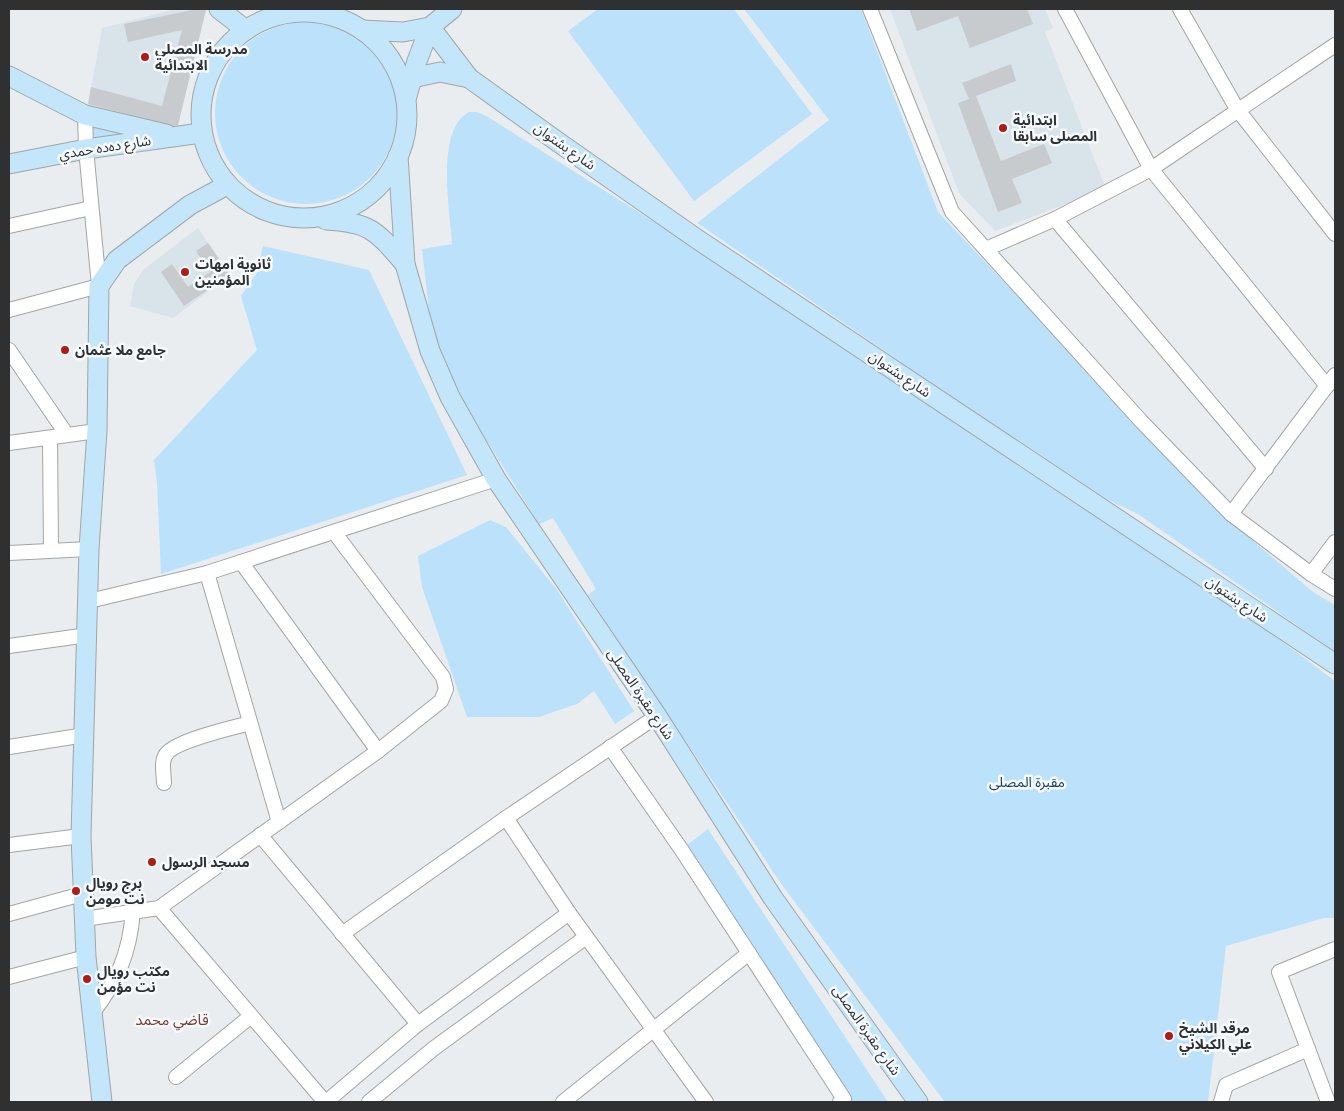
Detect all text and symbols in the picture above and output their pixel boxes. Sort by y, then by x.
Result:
place label: مدرسة المصلى الابتدائية [155,40,248,74]
marker: مدرسة المصلى الابتدائية [139,51,151,63]
place label: ابتدائية المصلى سابقا [1013,111,1097,145]
street label: شارع بشتوان [530,118,599,175]
marker: ابتدائية المصلى سابقا [997,122,1009,134]
street label: شارع دەدە حمدي [58,131,153,165]
place label: ثانوية امهات المؤمنين [195,255,272,289]
marker: ثانوية امهات المؤمنين [179,266,191,278]
place label: جامع ملا عثمان [75,341,166,360]
marker: جامع ملا عثمان [59,344,71,356]
street label: شارع بشتوان [864,347,934,403]
street label: شارع بشتوان [1201,572,1271,628]
street label: شارع مقبرة المصلى [602,645,678,744]
park label: مقبرة المصلى [989,773,1065,791]
place label: مسجد الرسول [162,853,250,871]
marker: مسجد الرسول [146,856,158,868]
place label: برج رويال نت مومن [86,874,145,908]
marker: برج رويال نت مومن [70,885,82,897]
place label: مكتب رويال نت مؤمن [97,962,170,996]
marker: مكتب رويال نت مؤمن [81,973,93,985]
street label: شارع مقبرة المصلى [827,981,905,1080]
district label: قاضي محمد [135,1010,209,1031]
place label: مرقد الشيخ علي الكيلاني [1179,1019,1252,1055]
marker: مرقد الشيخ علي الكيلاني [1163,1030,1175,1042]

